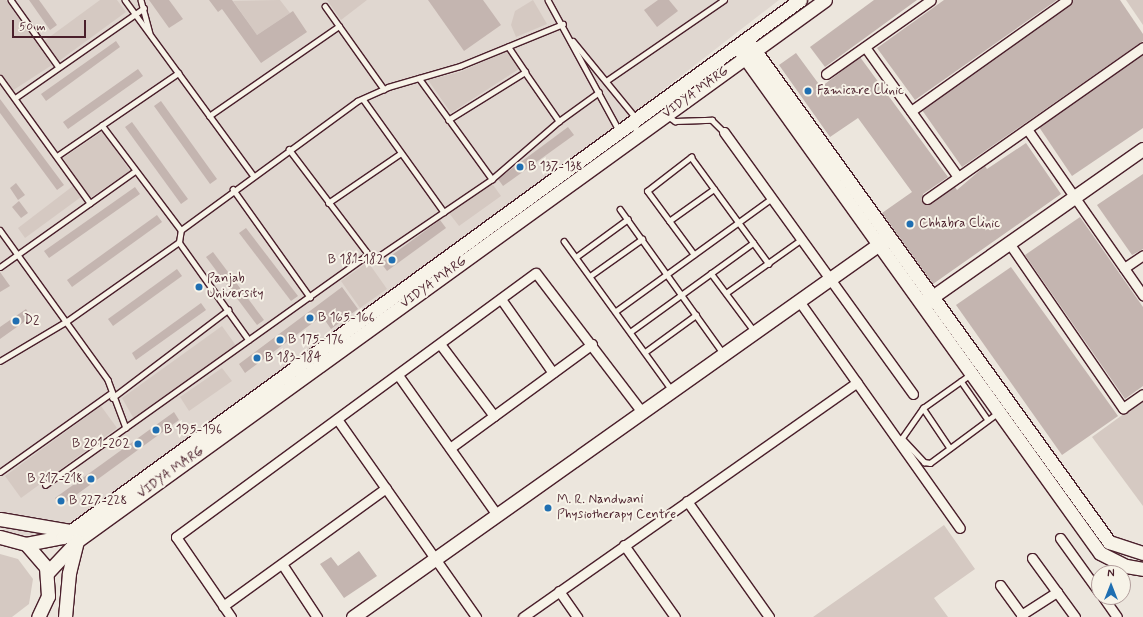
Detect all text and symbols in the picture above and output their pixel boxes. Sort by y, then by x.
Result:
scale bar [14,12,88,38]
text: 50 m [19,19,46,35]
street label: VIDYA MARG [660,64,732,122]
place label: Famicare Clinic [817,83,906,99]
marker: Famicare Clinic [802,85,814,97]
place label: B 137-138 [528,159,582,175]
marker: B 137-138 [515,162,525,172]
place label: Chhabra Clinic [919,216,1001,232]
marker: Chhabra Clinic [904,218,916,230]
place label: B 181-182 [328,252,384,268]
street label: VIDYA MARG [398,254,470,312]
marker: B 181-182 [387,255,397,265]
place label: Panjab University [207,272,263,303]
marker: Panjab University [194,282,204,292]
place label: B 165-166 [318,310,375,326]
place label: D2 [24,313,39,329]
marker: B 165-166 [305,313,315,323]
marker: D2 [11,316,21,326]
place label: B 175-176 [288,332,344,348]
marker: B 175-176 [275,335,285,345]
place label: B 183-184 [265,350,321,366]
marker: B 183-184 [252,353,262,363]
place label: B 195-196 [164,422,222,438]
marker: B 195-196 [151,425,161,435]
place label: B 201-202 [72,436,130,452]
marker: B 201-202 [133,439,143,449]
street label: VIDYA MARG [135,444,207,502]
place label: B 217-218 [27,471,83,487]
marker: B 217-218 [86,474,96,484]
place label: B 227-228 [69,493,127,509]
place label: M. R. Nandwani Physiotherapy Centre [557,493,676,524]
marker: B 227-228 [56,496,66,506]
marker: M. R. Nandwani Physiotherapy Centre [542,502,554,514]
north arrow [1091,565,1131,605]
text: N [1107,567,1115,581]

